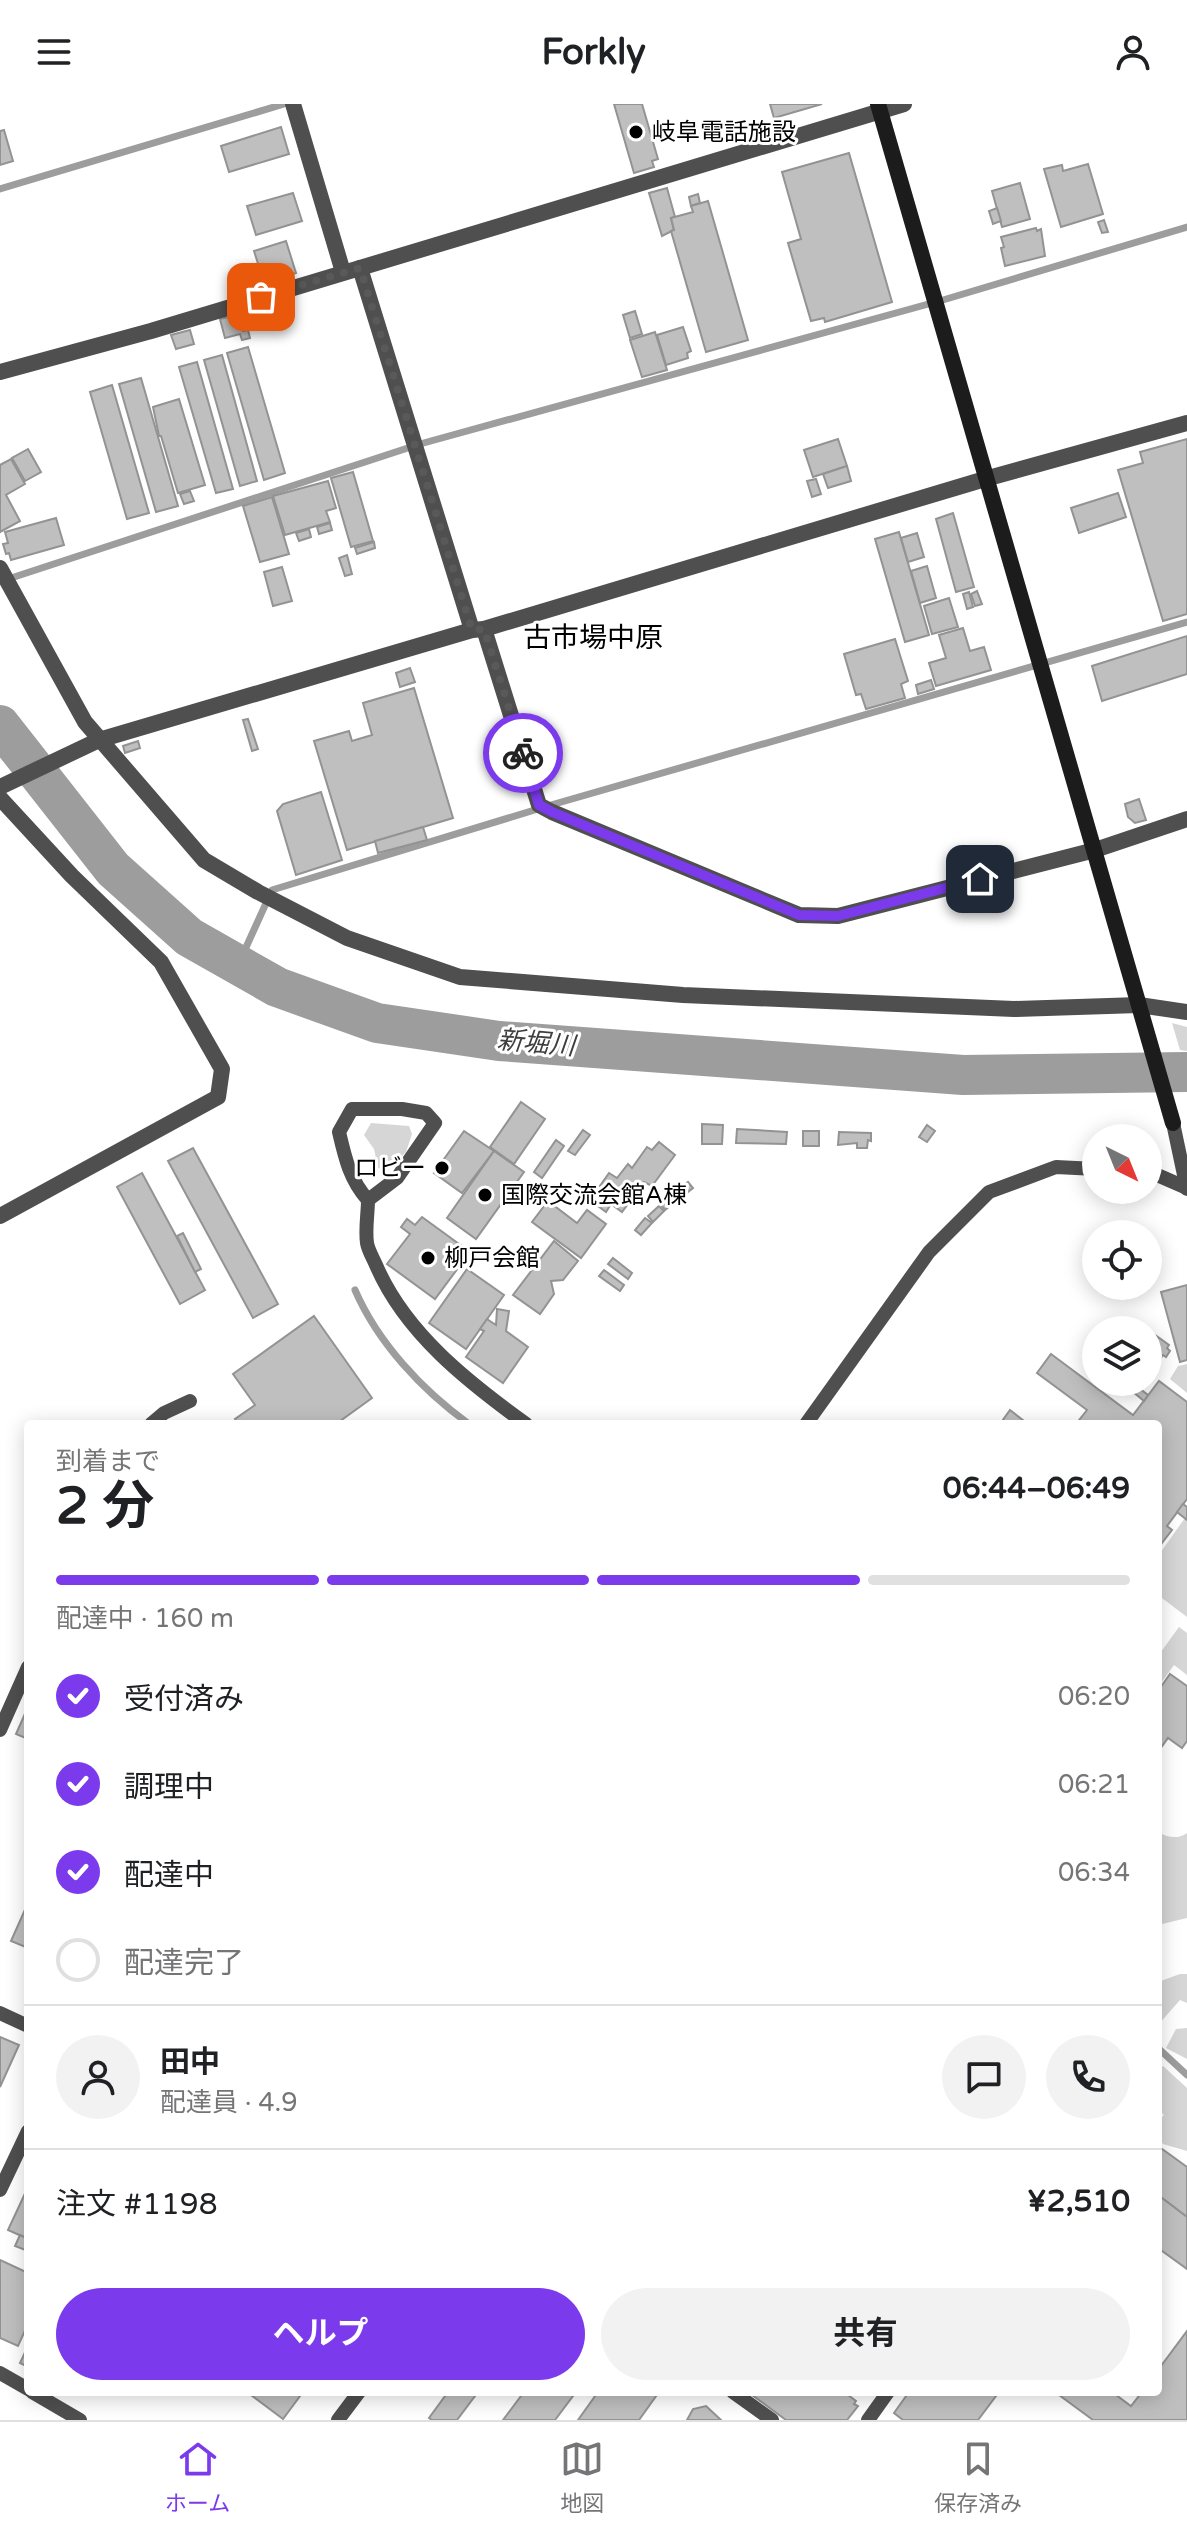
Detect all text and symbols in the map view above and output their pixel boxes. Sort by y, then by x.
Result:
icon: menu [32,30,76,74]
icon: person [1111,30,1155,74]
text: Forkly [541,31,646,74]
place label: 岐阜電話施設 [652,118,796,147]
marker: 岐阜電話施設 [627,123,645,141]
pin [227,263,295,331]
icon: bag [239,275,283,319]
district label: 古市場中原 [523,621,663,655]
courier [483,713,563,793]
icon: bike [501,731,545,775]
pin [946,845,1014,913]
icon: home [958,857,1002,901]
water label: 新堀川 [496,1024,579,1062]
north arrow [1082,1124,1162,1204]
map controls [1082,1124,1162,1396]
place label: ロビー [354,1154,426,1183]
marker: ロビー [433,1159,451,1177]
place label: 国際交流会館A棟 [501,1181,687,1210]
marker: 国際交流会館A棟 [476,1186,494,1204]
button: locate [1082,1220,1162,1300]
place label: 柳戸会館 [444,1244,540,1273]
marker: 柳戸会館 [419,1249,437,1267]
button: layers [1082,1316,1162,1396]
text: 到着まで [56,1446,160,1477]
text: 06:44–06:49 [943,1470,1130,1507]
text: 2 分 [56,1475,154,1538]
text: 配達中 · 160 m [56,1603,234,1634]
icon: check [56,1674,100,1718]
text: 受付済み [124,1681,244,1718]
text: 06:20 [1058,1681,1130,1712]
icon: check [56,1762,100,1806]
text: 調理中 [124,1769,214,1806]
text: 06:21 [1058,1769,1130,1800]
icon: check [56,1850,100,1894]
text: 配達中 [124,1857,214,1894]
text: 06:34 [1058,1857,1130,1888]
text: 配達完了 [124,1945,244,1982]
button: person [56,2035,140,2119]
button: chat [942,2035,1026,2119]
button: phone [1046,2035,1130,2119]
text: 田中 [160,2044,220,2081]
text: 配達員 · 4.9 [160,2087,298,2118]
text: ¥2,510 [1027,2183,1130,2220]
text: 注文 #1198 [56,2186,218,2223]
button: ヘルプ [56,2288,585,2380]
button: 共有 [601,2288,1130,2380]
tab: ホーム [165,2437,230,2517]
tab: 地図 [560,2437,604,2517]
tab: 保存済み [934,2437,1022,2517]

